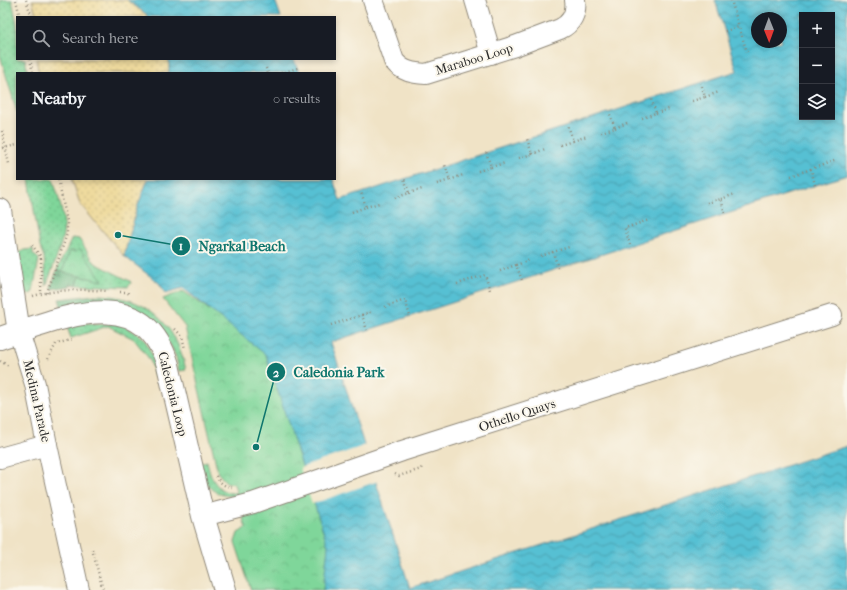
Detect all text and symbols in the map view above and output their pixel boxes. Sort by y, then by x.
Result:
north arrow [751,12,787,48]
map controls [799,12,835,120]
button: + [799,12,835,48]
search box [16,16,336,60]
icon: search [30,27,52,49]
text: Search here [62,29,138,47]
street label: Maraboo Loop [433,40,515,78]
button: − [799,48,835,84]
button: layers [799,84,835,120]
text: Nearby [32,88,86,108]
text: 0 results [273,91,320,106]
callout: Ngarkal Beach [171,233,294,259]
text: Ngarkal Beach [198,238,287,255]
text: 1 [179,239,183,253]
street label: Caledonia Loop [155,350,191,438]
street label: Medina Parade [20,358,54,444]
callout: Caledonia Park [266,359,393,385]
text: Caledonia Park [294,364,385,381]
text: 2 [273,366,280,380]
street label: Othello Quays [477,395,557,434]

